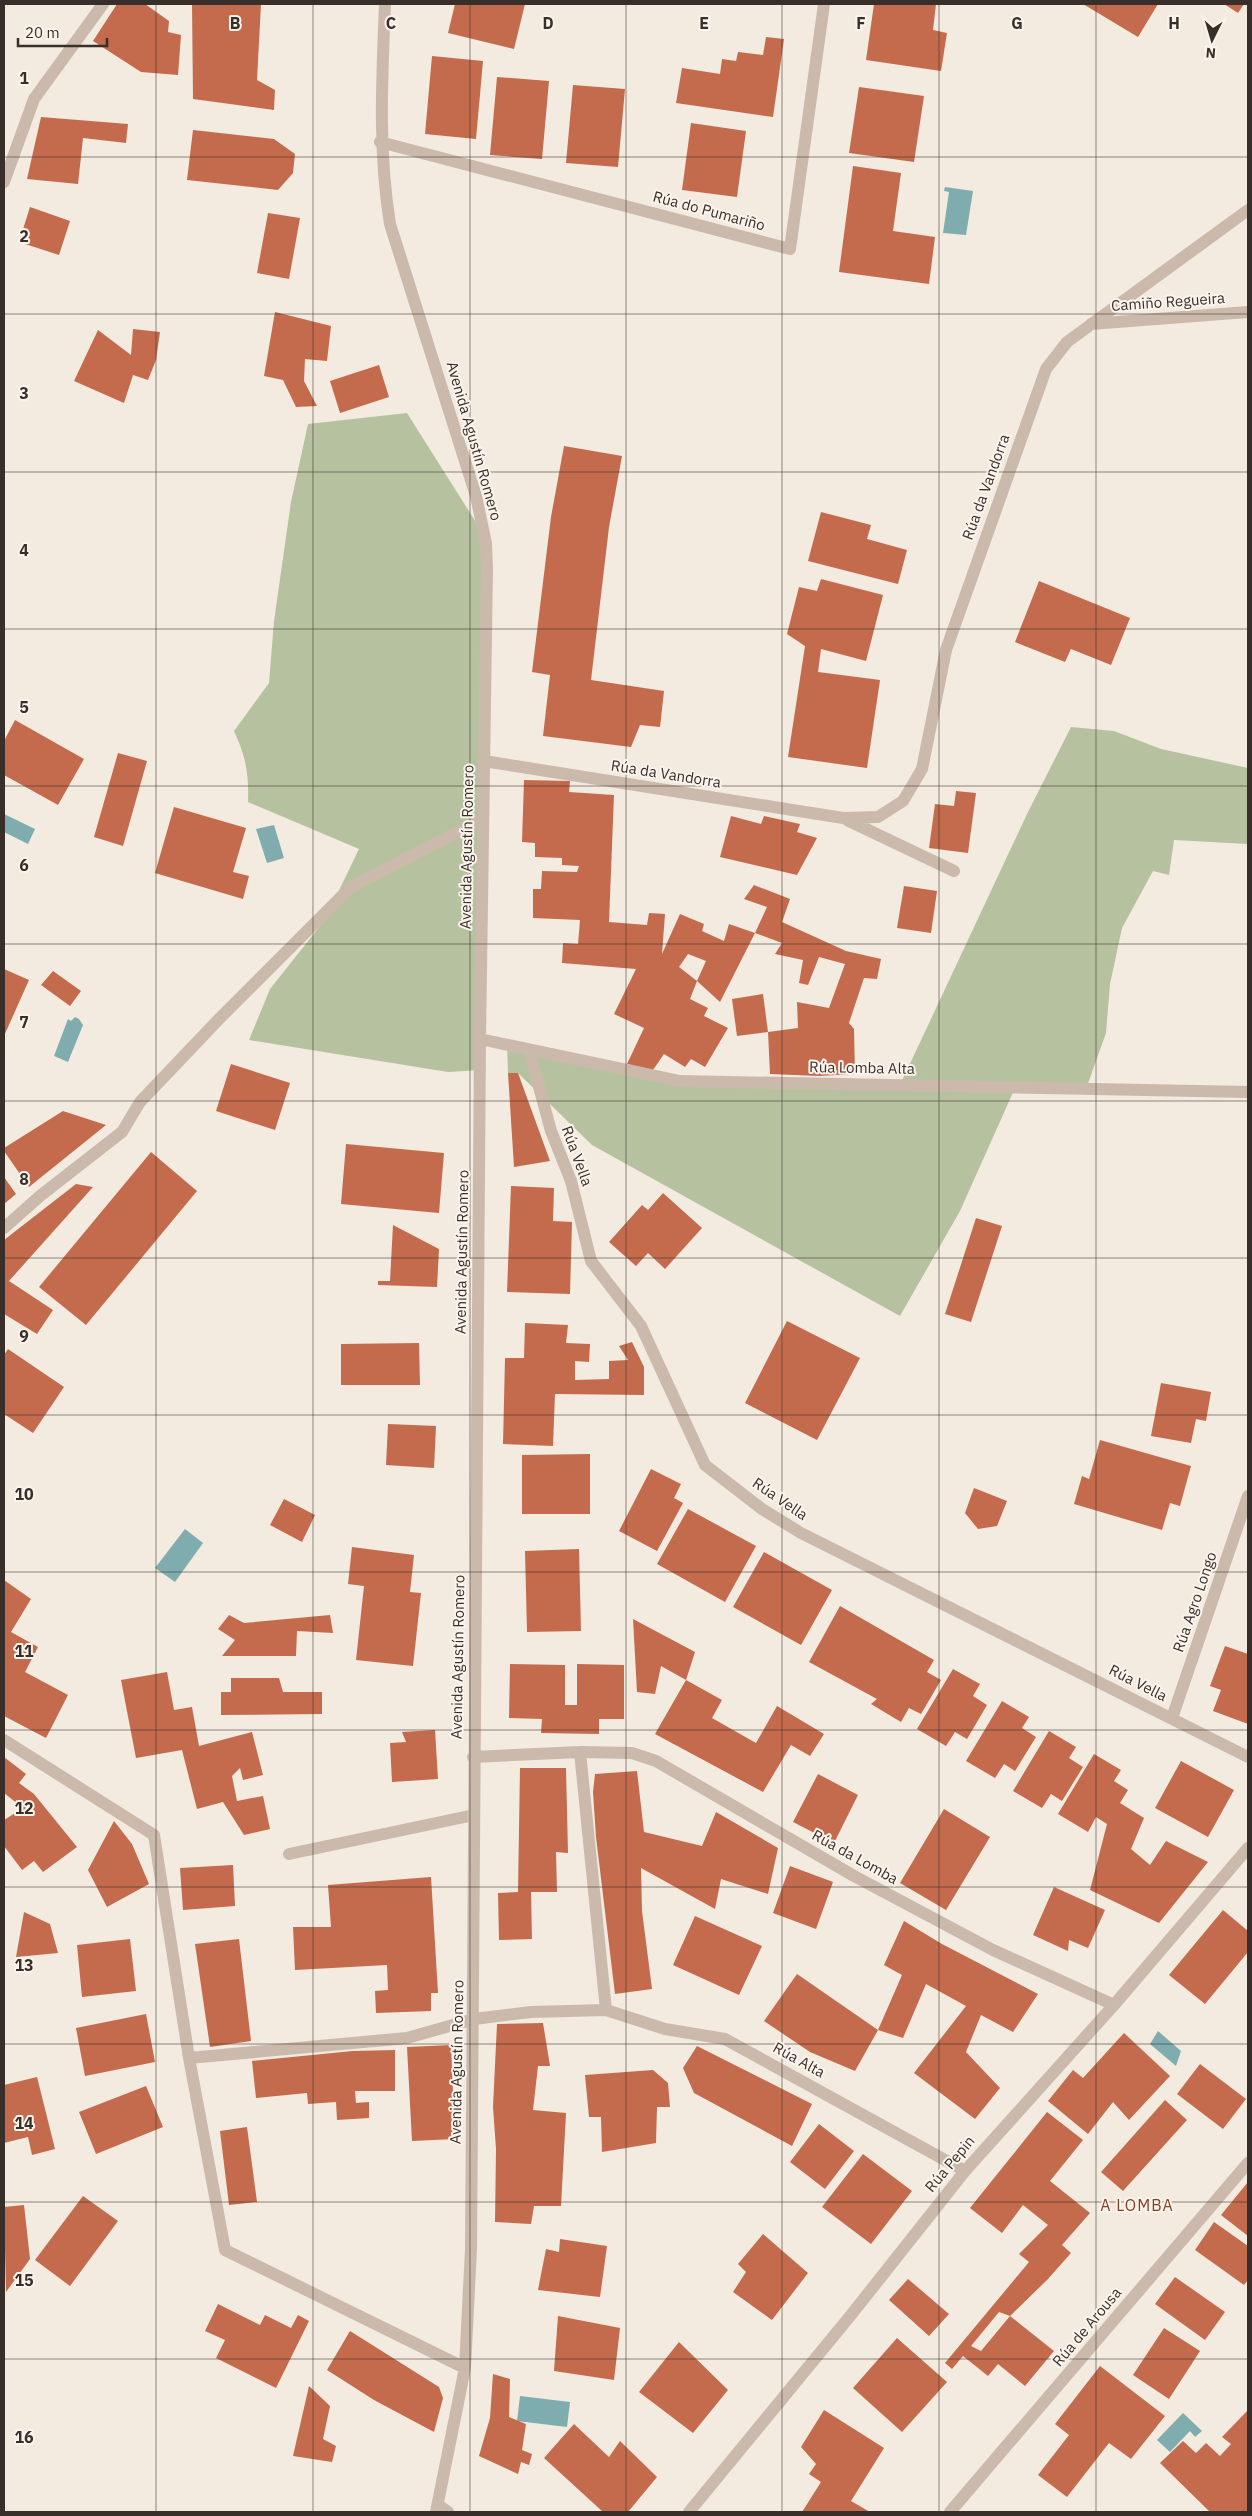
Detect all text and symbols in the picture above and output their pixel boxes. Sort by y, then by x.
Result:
text: B [230,13,241,33]
text: C [386,13,396,33]
text: D [542,13,554,33]
text: E [699,13,709,33]
text: F [856,13,866,33]
text: G [1011,13,1023,33]
text: H [1168,13,1180,33]
scale bar [18,15,106,47]
north arrow [1187,15,1237,65]
text: 20 m [25,23,60,42]
text: N [1205,44,1217,62]
text: 1 [19,68,29,88]
street label: Rúa do Pumariño [651,186,767,235]
text: 2 [19,226,29,246]
street label: Camiño Regueira [1110,288,1226,315]
street label: Avenida Agustín Romero [443,359,506,523]
text: 3 [19,383,29,403]
street label: Rúa da Vandorra [958,431,1013,542]
text: 4 [19,540,29,560]
text: 5 [19,697,29,717]
street label: Rúa da Vandorra [610,755,722,792]
street label: Avenida Agustín Romero [456,765,477,929]
text: 6 [19,855,29,875]
text: 7 [19,1012,29,1032]
street label: Rúa Lomba Alta [809,1057,915,1078]
street label: Rúa Vella [558,1123,597,1189]
text: 8 [19,1169,29,1189]
street label: Avenida Agustín Romero [451,1170,472,1334]
text: 9 [19,1326,29,1346]
street label: Rúa Vella [749,1473,812,1524]
text: 10 [14,1484,34,1504]
street label: Rúa Agro Longo [1168,1549,1221,1655]
street label: Avenida Agustín Romero [447,1575,468,1739]
text: 11 [14,1641,34,1661]
street label: Rúa Vella [1106,1660,1170,1705]
text: 12 [14,1798,34,1818]
street label: Rúa da Lomba [809,1825,902,1888]
text: 13 [14,1955,34,1975]
street label: Avenida Agustín Romero [446,1980,467,2144]
street label: Rúa Alta [770,2038,829,2082]
text: 14 [14,2113,34,2133]
street label: Rúa Pepin [921,2132,979,2196]
district label: A LOMBA [1100,2195,1174,2215]
text: 15 [14,2270,34,2290]
street label: Rúa de Arousa [1048,2283,1125,2370]
text: 16 [14,2427,34,2447]

